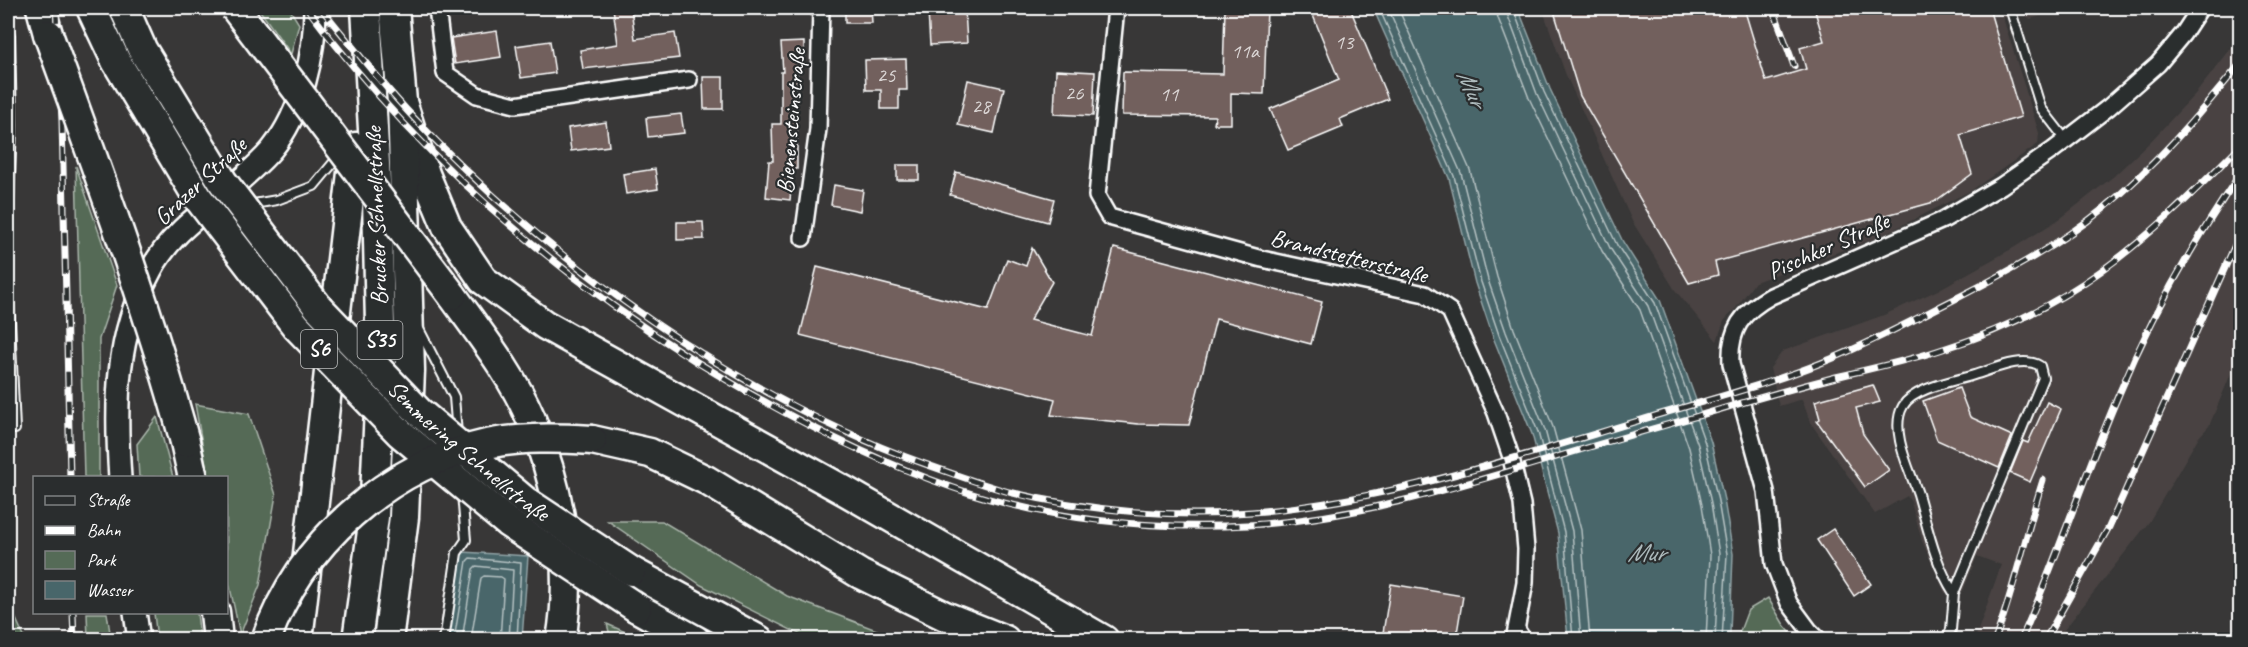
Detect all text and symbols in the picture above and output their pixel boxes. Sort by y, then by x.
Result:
house number: 13 [1335,29,1355,55]
house number: 11a [1231,38,1261,64]
street label: Bienensteinstraße [770,45,812,195]
house number: 25 [877,62,897,88]
water label: Mur [1449,64,1497,116]
house number: 26 [1065,80,1084,106]
house number: 11 [1160,81,1180,107]
house number: 28 [972,93,993,119]
street label: Brucker Schnellstraße [358,124,394,306]
street label: Grazer Straße [147,129,254,232]
street label: Pischker Straße [1763,205,1895,286]
street label: Brandstetterstraße [1267,222,1433,291]
road number: S35 [358,321,403,359]
road number: S6 [301,330,337,368]
street label: Semmering Schnellstraße [381,374,557,529]
legend [33,476,228,614]
text: Straße [87,489,131,511]
text: Bahn [87,519,122,541]
water label: Mur [1627,536,1669,569]
text: Park [87,549,117,571]
text: Wasser [87,579,134,601]

